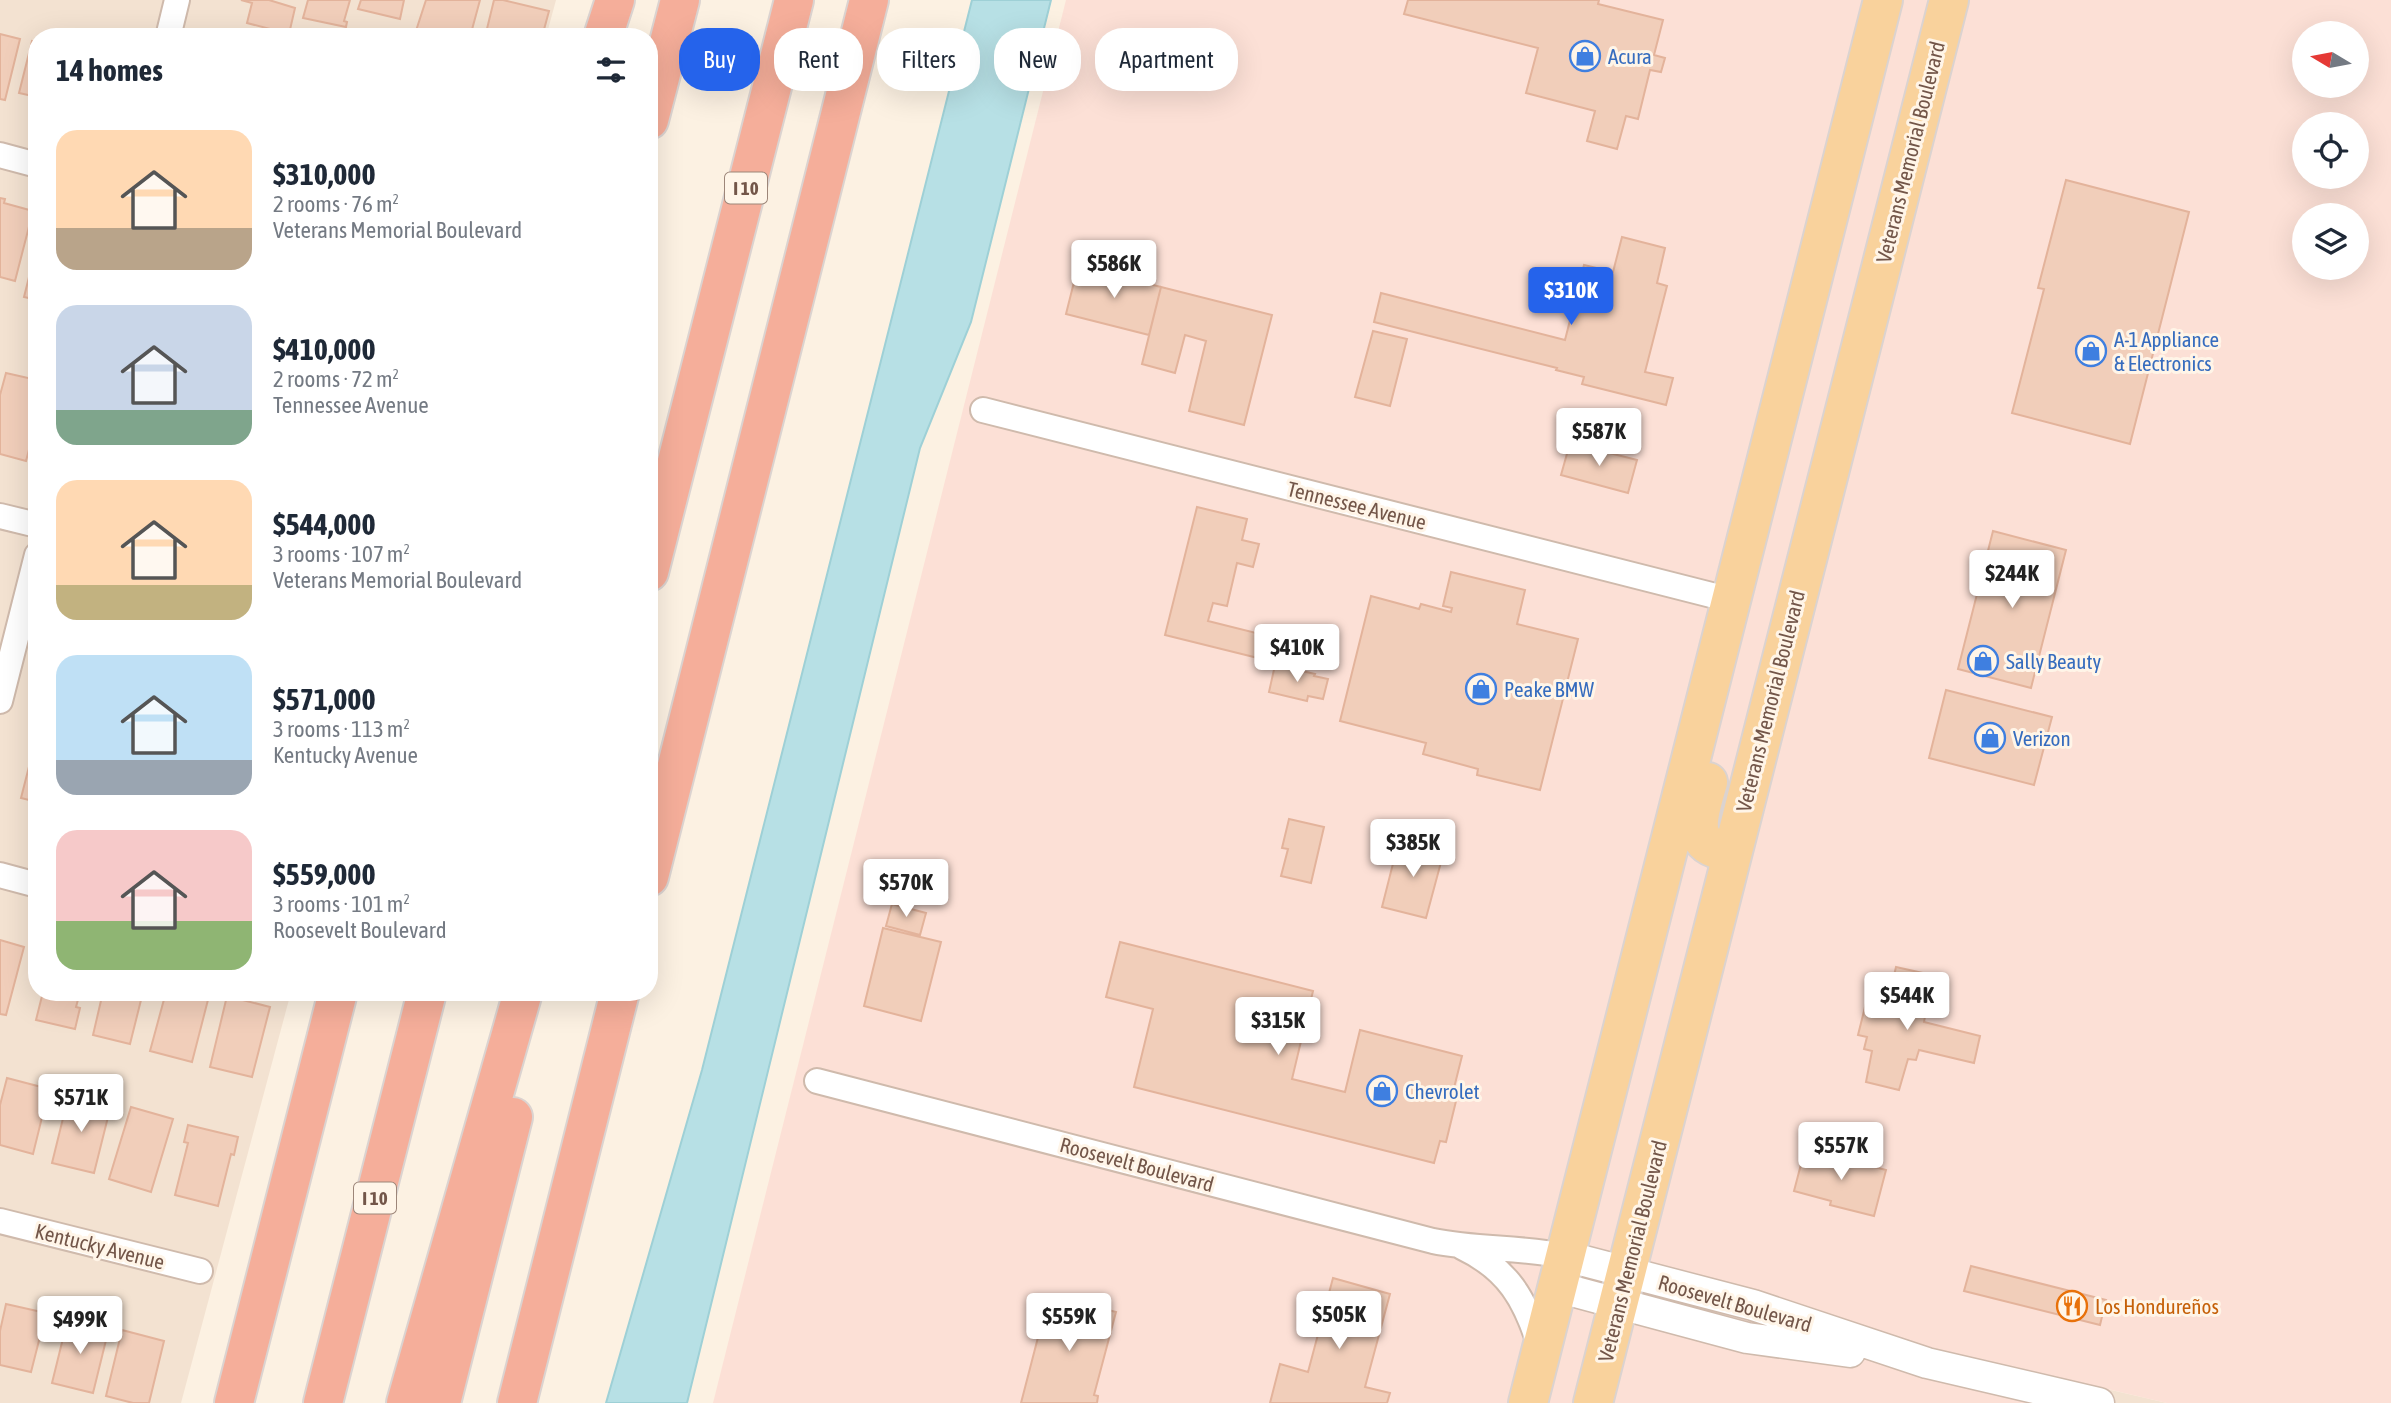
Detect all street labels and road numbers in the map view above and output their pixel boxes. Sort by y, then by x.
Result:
street label: Veterans Memorial Boulevard [1871,39,1949,265]
road number: I 10 [725,172,767,204]
street label: Tennessee Avenue [1285,476,1429,534]
street label: Veterans Memorial Boulevard [1731,588,1809,814]
street label: Roosevelt Boulevard [1057,1132,1217,1196]
street label: Veterans Memorial Boulevard [1593,1138,1671,1364]
road number: I 10 [354,1182,396,1214]
street label: Kentucky Avenue [33,1218,167,1274]
street label: Roosevelt Boulevard [1656,1270,1814,1336]

